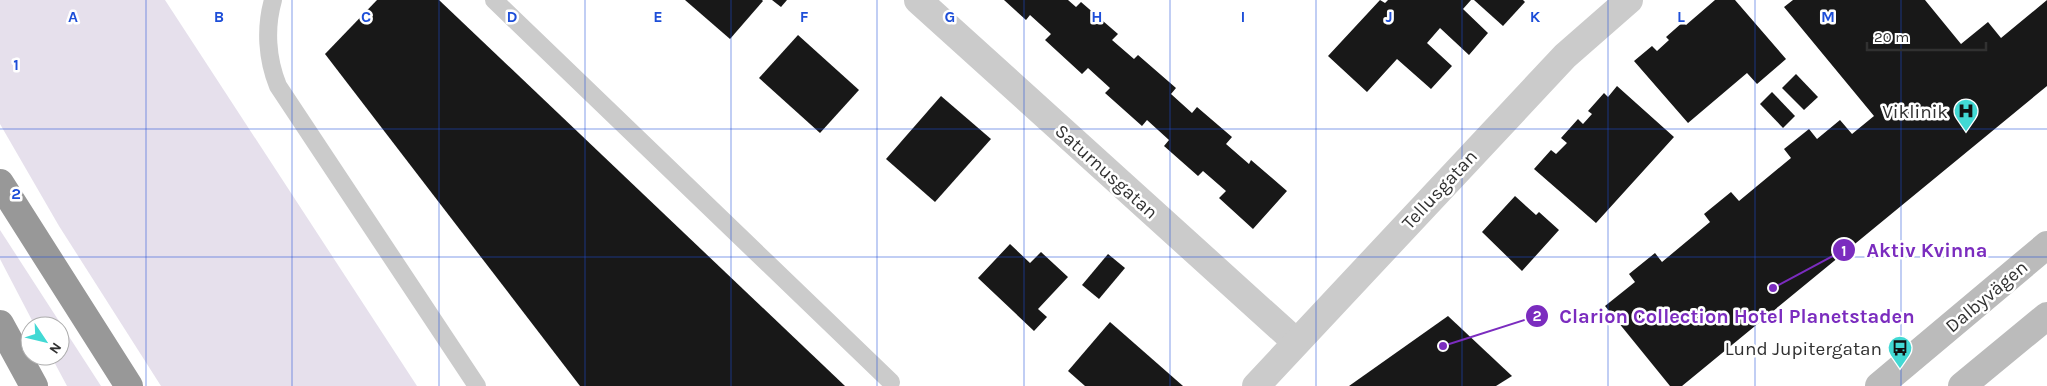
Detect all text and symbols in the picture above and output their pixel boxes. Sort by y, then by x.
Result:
text: A [68,7,78,26]
text: B [214,7,224,26]
text: C [361,7,371,26]
text: D [507,7,518,26]
text: E [653,7,663,26]
text: F [800,7,809,26]
text: G [945,7,955,26]
text: H [1091,7,1103,26]
text: I [1241,7,1245,26]
text: J [1385,7,1393,26]
text: K [1530,7,1541,26]
text: L [1677,7,1685,26]
text: M [1821,7,1835,26]
scale bar [1867,20,1986,52]
text: 20 m [1874,28,1909,46]
text: 1 [13,55,19,74]
hospital icon: Viklinik [1953,98,1979,132]
place label: Viklinik [1882,101,1948,123]
street label: Saturnusgatan [1050,120,1162,224]
street label: Tellusgatan [1398,146,1482,234]
text: 2 [11,184,21,203]
callout: Aktiv Kvinna [1831,233,1997,268]
text: Aktiv Kvinna [1867,239,1987,262]
text: 1 [1841,242,1847,260]
street label: Dalbyvägen [1941,256,2032,337]
callout: Clarion Collection Hotel Planetstaden [1525,299,1925,334]
text: Clarion Collection Hotel Planetstaden [1559,305,1915,328]
text: 2 [1532,307,1542,325]
north arrow [20,316,70,366]
bus stop icon: Lund Jupitergatan [1887,335,1913,369]
place label: Lund Jupitergatan [1725,338,1882,360]
text: N [45,339,65,357]

